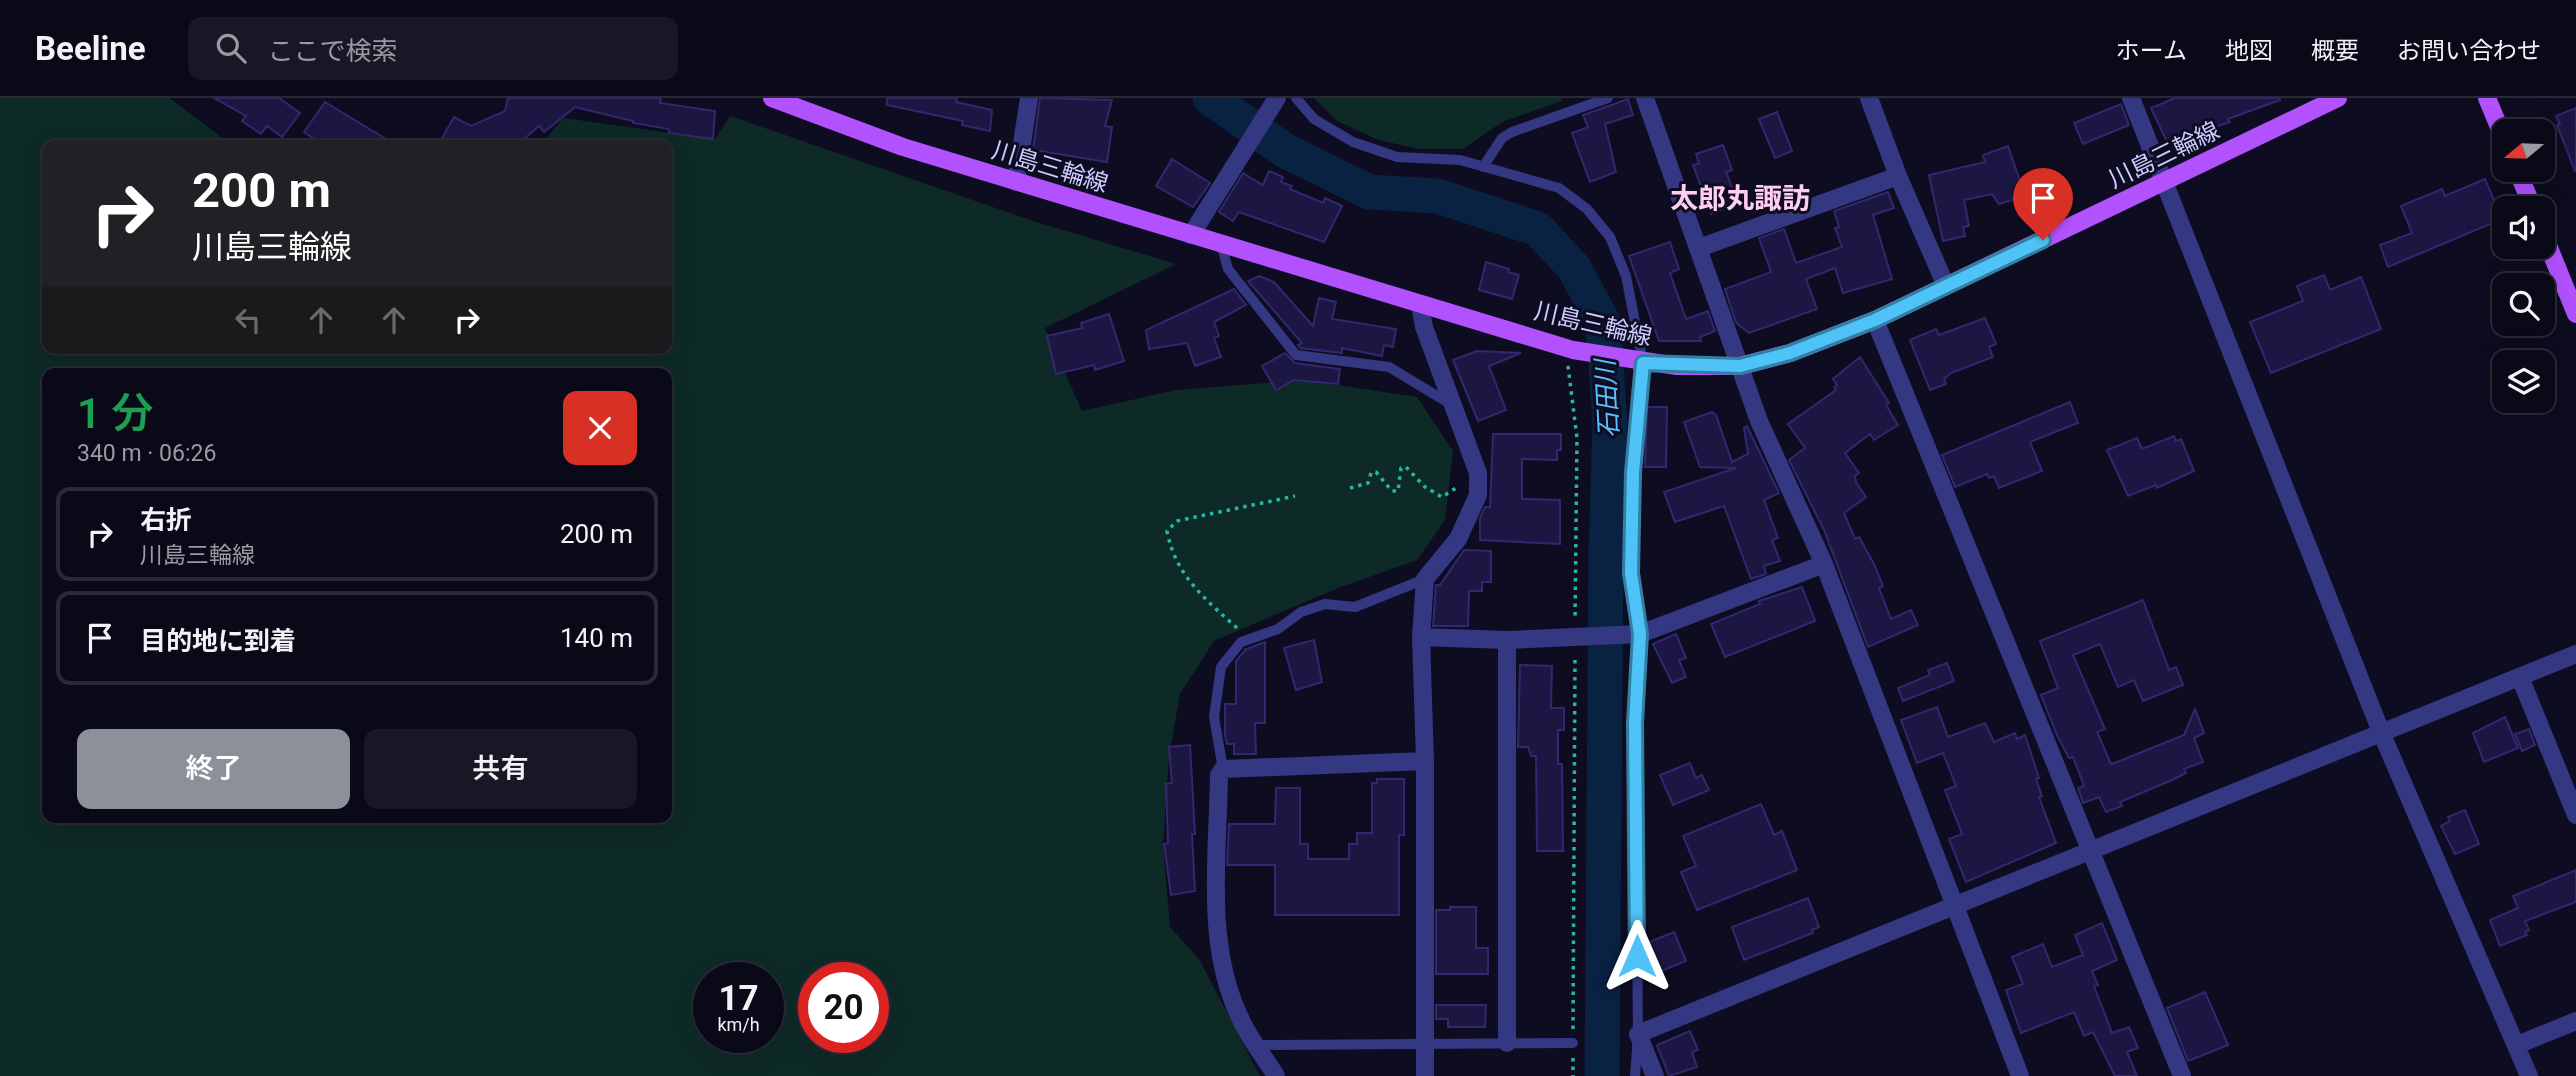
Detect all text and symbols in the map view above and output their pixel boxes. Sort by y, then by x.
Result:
search box [188,17,678,80]
text: Beeline [35,29,146,68]
icon: search [212,29,250,67]
text: ここで検索 [268,36,398,66]
text: ホーム [2116,37,2187,65]
text: 地図 [2225,37,2273,65]
text: 概要 [2311,37,2359,65]
text: お問い合わせ [2397,37,2541,65]
street label: 川島三輪線 [2104,116,2224,194]
north arrow [2492,119,2555,182]
map controls [2492,119,2555,413]
street label: 川島三輪線 [989,136,1111,198]
text: 200 m [192,162,331,219]
icon: right [77,168,168,259]
pin [2013,168,2073,240]
icon: arrive [2024,179,2062,217]
district label: 太郎丸諏訪 [1670,182,1810,215]
button: sound [2492,196,2555,259]
text: 川島三輪線 [192,228,352,266]
button: search [2492,273,2555,336]
street label: 川島三輪線 [1531,297,1655,351]
icon: left [229,301,267,339]
icon: ahead [302,301,340,339]
icon: ahead [375,301,413,339]
icon: right [448,301,486,339]
button: layers [2492,350,2555,413]
water label: 石田川 [1590,356,1624,439]
text: 1 分 [77,389,153,438]
button: close [563,391,637,465]
text: 340 m · 06:26 [77,440,216,467]
text: 右折 [140,505,192,535]
icon: right [81,515,119,553]
text: 200 m [560,519,633,549]
text: 川島三輪線 [140,542,255,569]
icon: arrive [81,619,119,657]
text: 140 m [560,623,633,653]
text: 目的地に到着 [140,626,296,656]
button: 終了 [77,729,350,809]
button: 共有 [364,729,637,809]
position arrow [1600,919,1674,993]
speed limit sign: 20 [798,962,889,1053]
text: 17 [718,978,759,1019]
text: km/h [717,1014,760,1035]

